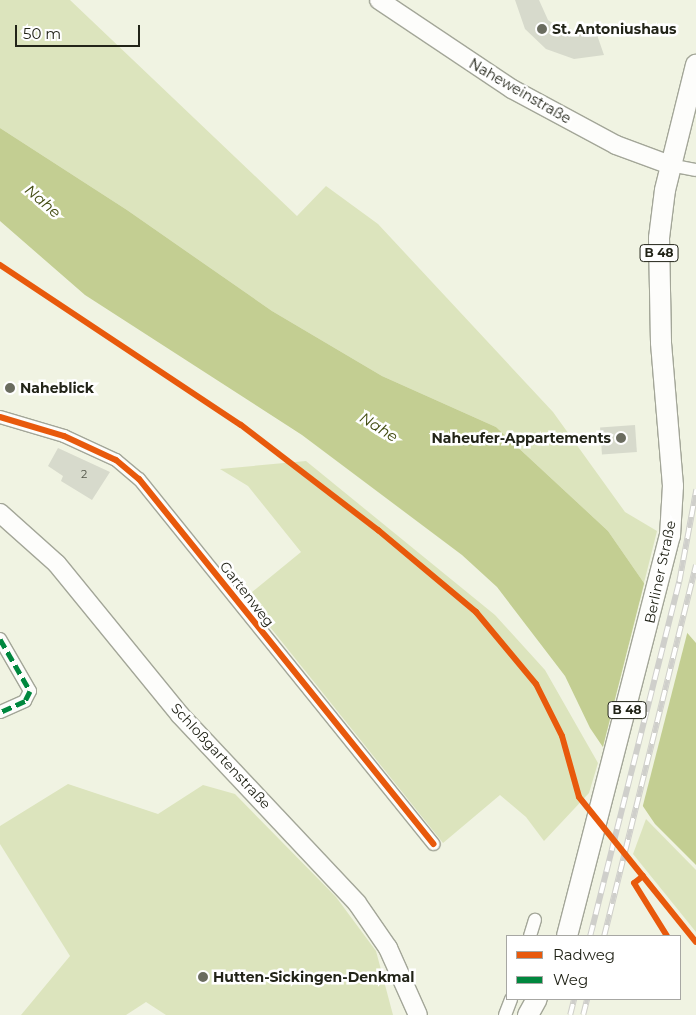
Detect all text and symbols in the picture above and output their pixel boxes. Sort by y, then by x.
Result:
scale bar [18,15,142,47]
place label: St. Antoniushaus [552,21,677,37]
marker: St. Antoniushaus [536,23,548,35]
text: 50 m [23,24,61,43]
street label: Naheweinstraße [466,55,574,127]
water label: Nahe [21,181,65,221]
road number: B 48 [639,244,679,262]
place label: Naheblick [20,380,94,396]
marker: Naheblick [4,382,16,394]
water label: Nahe [357,408,401,446]
place label: Naheufer-Appartements [431,430,611,446]
marker: Naheufer-Appartements [615,432,627,444]
house number: 2 [81,467,87,481]
street label: Berliner Straße [641,519,679,625]
street label: Gartenweg [216,558,278,630]
street label: Schloßgartenstraße [168,700,274,812]
road number: B 48 [607,700,647,720]
legend [506,935,681,1000]
text: Radweg [553,945,615,964]
place label: Hutten-Sickingen-Denkmal [213,969,414,985]
text: Weg [553,970,588,989]
marker: Hutten-Sickingen-Denkmal [197,971,209,983]

